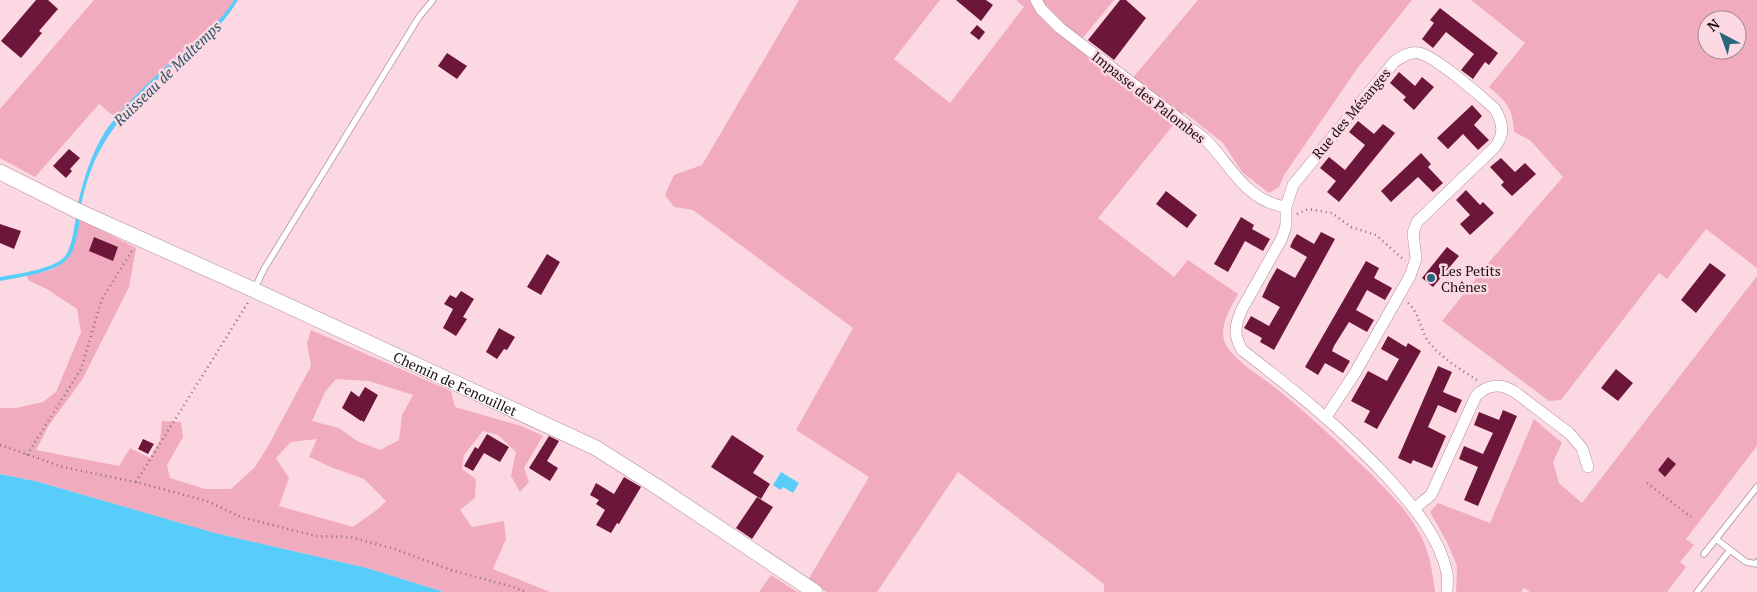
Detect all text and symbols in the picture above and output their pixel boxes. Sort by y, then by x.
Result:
north arrow [1697,10,1747,60]
text: N [1703,14,1724,35]
water label: Ruisseau de Maltemps [108,16,225,130]
street label: Impasse des Palombes [1088,47,1210,147]
street label: Rue des Mésanges [1307,64,1395,162]
place label: Les Petits Chênes [1441,261,1501,296]
marker: Les Petits Chênes [1425,272,1437,284]
street label: Chemin de Fenouillet [390,346,521,420]

